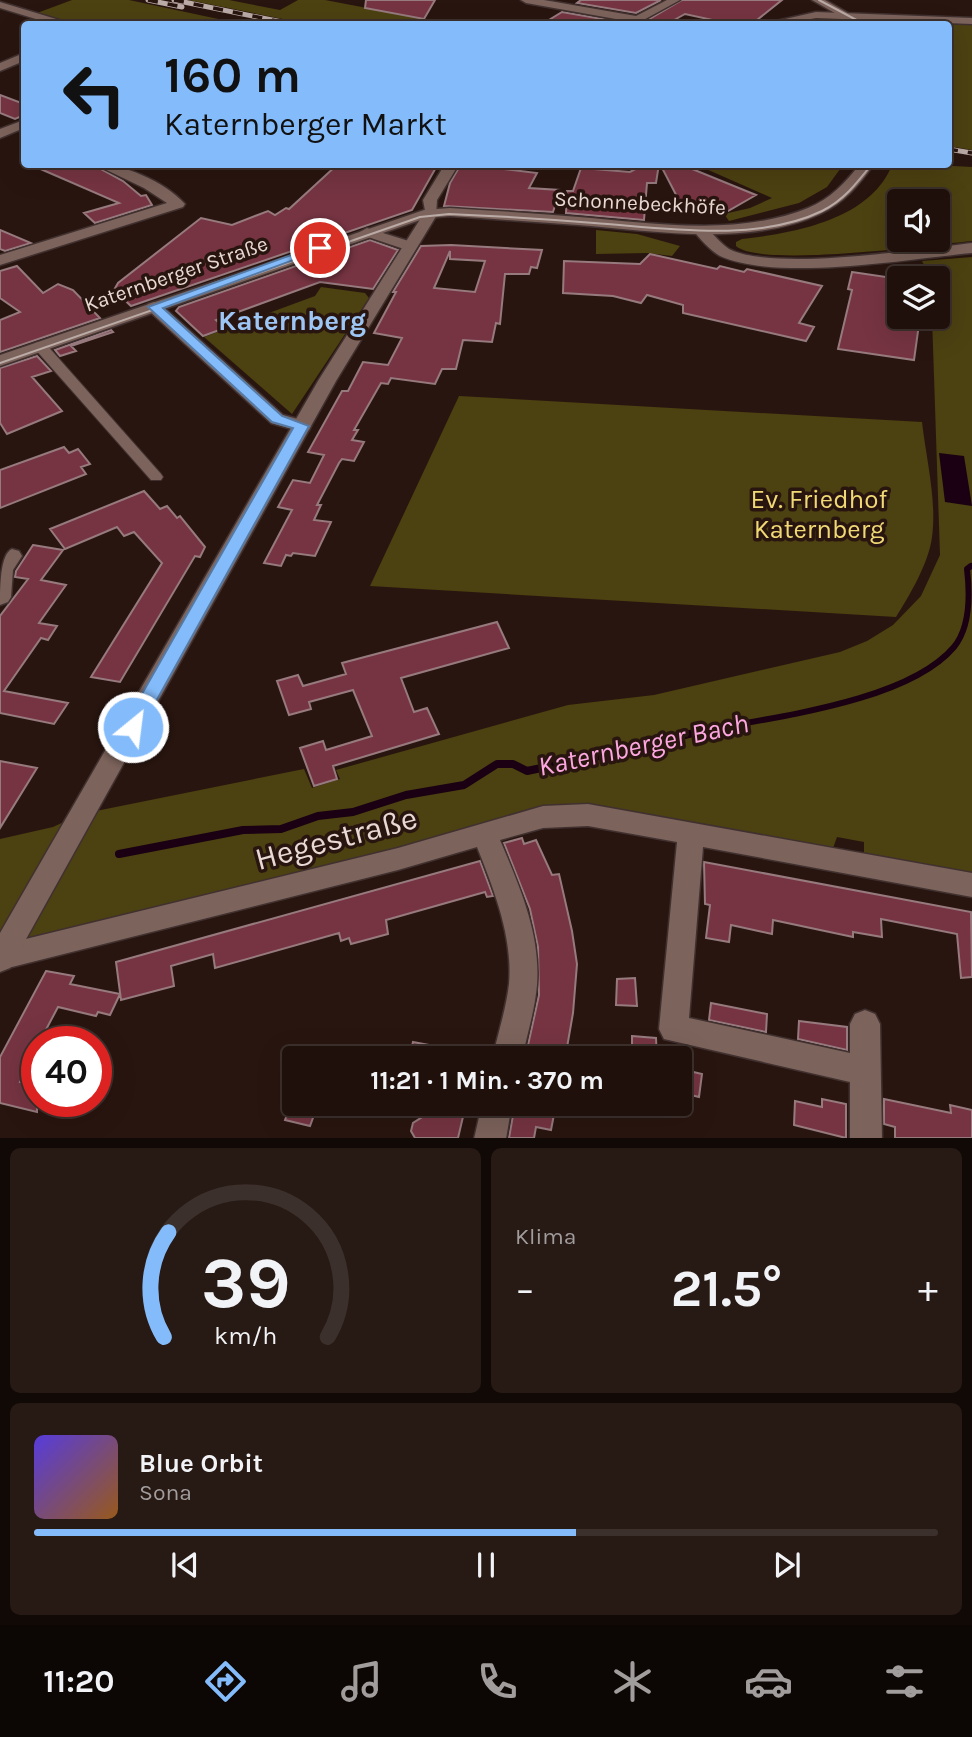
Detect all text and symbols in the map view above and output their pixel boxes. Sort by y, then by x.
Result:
text: 160 m [164,47,301,104]
icon: left [49,49,140,140]
text: Katernberger Markt [164,106,447,143]
street label: Schonnebeckhöfe [554,187,726,219]
map controls [887,189,950,329]
button: sound [887,189,950,252]
pin [290,218,350,278]
icon: arrive [301,229,339,267]
street label: Katernberger Straße [81,231,271,317]
button: layers [887,266,950,329]
district label: Katernberg [218,304,366,337]
park label: Ev. Friedhof Katernberg [751,484,889,545]
position arrow [96,690,170,764]
water label: Katernberger Bach [535,706,751,783]
street label: Hegestraße [251,799,421,878]
speed limit sign: 40 [21,1026,112,1117]
text: 11:21 · 1 Min. · 370 m [370,1065,604,1096]
text: Klima [515,1223,576,1250]
text: 39 [201,1240,290,1325]
text: 21.5° [671,1258,782,1319]
text: − [515,1267,535,1312]
text: + [918,1267,938,1312]
text: km/h [214,1320,277,1349]
text: Blue Orbit [139,1448,263,1479]
text: Sona [139,1479,192,1506]
icon: previous [166,1546,204,1584]
icon: pause [467,1546,505,1584]
icon: next [768,1546,806,1584]
icon: directions [201,1657,250,1706]
icon: music [337,1657,386,1706]
icon: phone [473,1657,522,1706]
icon: climate [608,1657,657,1706]
icon: car [744,1657,793,1706]
icon: filters [880,1657,929,1706]
text: 11:20 [43,1663,114,1700]

